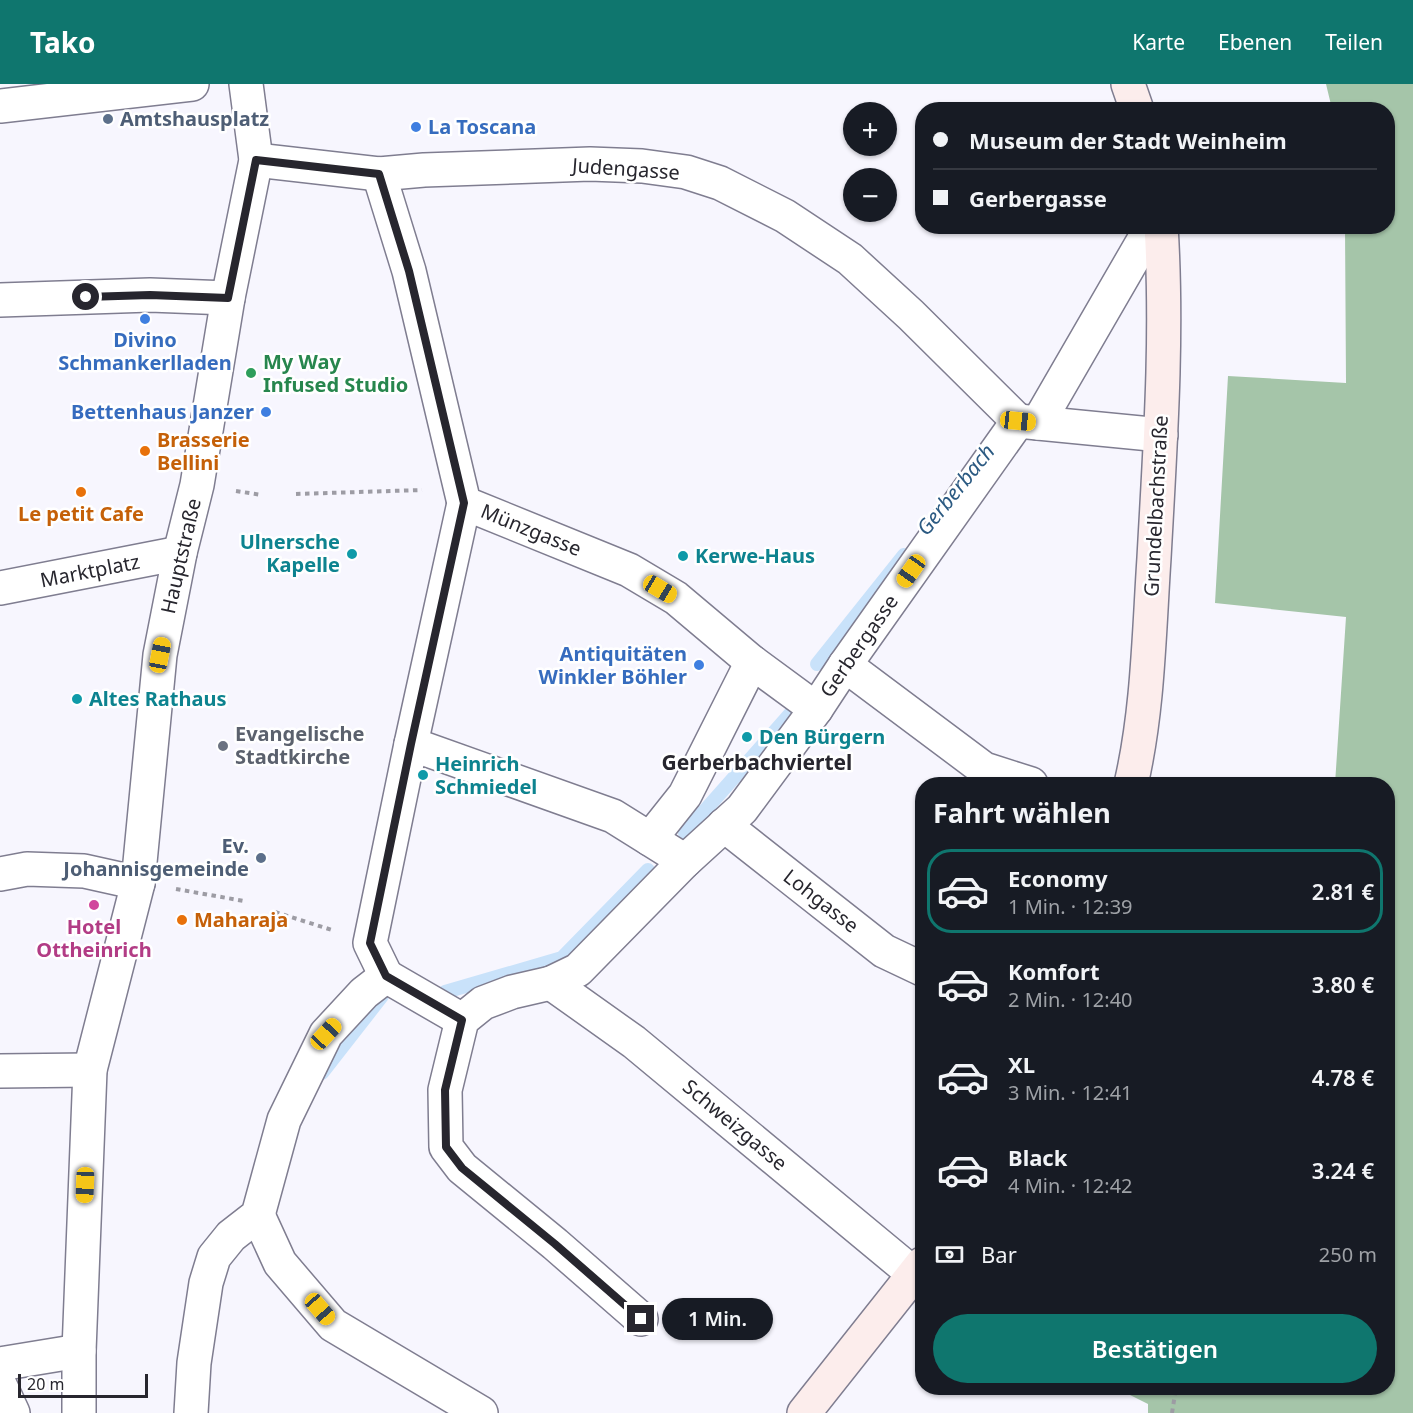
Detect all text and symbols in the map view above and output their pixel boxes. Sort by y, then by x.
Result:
text: Tako [30,23,96,61]
text: Karte [1132,28,1185,56]
text: Ebenen [1218,28,1292,56]
text: Teilen [1325,28,1383,56]
map controls [843,102,897,222]
button: + [843,102,897,156]
place label: Amtshausplatz [120,105,269,132]
marker: Amtshausplatz [101,112,115,126]
place label: La Toscana [428,113,536,140]
marker: La Toscana [409,120,423,134]
text: Museum der Stadt Weinheim [969,125,1287,155]
street label: Judengasse [569,151,681,186]
button: − [843,168,897,222]
text: Gerbergasse [969,183,1107,213]
route start [72,283,99,310]
marker: Divino Schmankerlladen [138,312,152,326]
place label: Divino Schmankerlladen [58,326,232,376]
place label: My Way Infused Studio [263,348,408,398]
marker: My Way Infused Studio [244,366,258,380]
place label: Bettenhaus Janzer [71,398,254,425]
marker: Bettenhaus Janzer [259,405,273,419]
car [999,410,1037,432]
street label: Grundelbachstraße [1137,415,1174,597]
place label: Brasserie Bellini [157,426,250,476]
water label: Gerberbach [910,438,1001,541]
marker: Brasserie Bellini [138,444,152,458]
marker: Le petit Cafe [74,485,88,499]
street label: Hauptstraße [154,496,207,616]
street label: Münzgasse [477,497,585,562]
place label: Le petit Cafe [18,500,144,527]
place label: Ulnersche Kapelle [240,528,340,578]
place label: Kerwe-Haus [695,542,815,569]
marker: Ulnersche Kapelle [345,547,359,561]
street label: Marktplatz [38,548,142,593]
marker: Kerwe-Haus [676,549,690,563]
car [893,551,929,591]
car [640,572,680,606]
street label: Gerbergasse [813,589,904,702]
car [148,636,172,674]
place label: Antiquitäten Winkler Böhler [539,640,687,690]
marker: Antiquitäten Winkler Böhler [692,658,706,672]
place label: Altes Rathaus [89,685,226,712]
marker: Altes Rathaus [70,692,84,706]
place label: Evangelische Stadtkirche [235,720,364,770]
place label: Den Bürgern [759,723,885,750]
marker: Den Bürgern [740,730,754,744]
marker: Evangelische Stadtkirche [216,739,230,753]
district label: Gerberbachviertel [662,748,852,776]
place label: Heinrich Schmiedel [435,750,537,800]
marker: Heinrich Schmiedel [416,768,430,782]
text: Fahrt wählen [933,794,1111,831]
place label: Ev. Johannisgemeinde [61,832,249,882]
marker: Ev. Johannisgemeinde [254,851,268,865]
street label: Lohgasse [778,863,865,939]
text: Economy [1008,863,1107,893]
icon: car [936,864,990,918]
text: 2.81 € [1312,876,1374,906]
text: 1 Min. · 12:39 [1008,893,1133,920]
marker: Hotel Ottheinrich [87,898,101,912]
place label: Maharaja [194,906,288,933]
place label: Hotel Ottheinrich [36,913,152,963]
marker: Maharaja [175,913,189,927]
text: Komfort [1008,956,1099,986]
icon: car [936,957,990,1011]
text: 3.80 € [1312,969,1374,999]
text: 2 Min. · 12:40 [1008,986,1133,1013]
car [307,1015,345,1053]
text: XL [1008,1049,1035,1079]
icon: car [936,1050,990,1104]
text: 4.78 € [1312,1062,1374,1092]
street label: Schweizgasse [677,1073,793,1176]
text: 3 Min. · 12:41 [1008,1079,1133,1106]
text: Black [1008,1142,1067,1172]
icon: car [936,1143,990,1197]
text: 3.24 € [1312,1155,1374,1185]
car [75,1167,95,1203]
text: 4 Min. · 12:42 [1008,1172,1133,1199]
icon: cash [933,1238,966,1271]
text: Bar [981,1239,1017,1269]
text: 250 m [1319,1241,1377,1268]
car [301,1290,339,1328]
callout: 1 Min. [662,1298,773,1340]
route end [627,1305,654,1332]
text: 1 Min. [688,1305,747,1332]
button: Bestätigen [933,1314,1377,1383]
scale bar [18,1371,148,1398]
text: 20 m [27,1373,64,1395]

